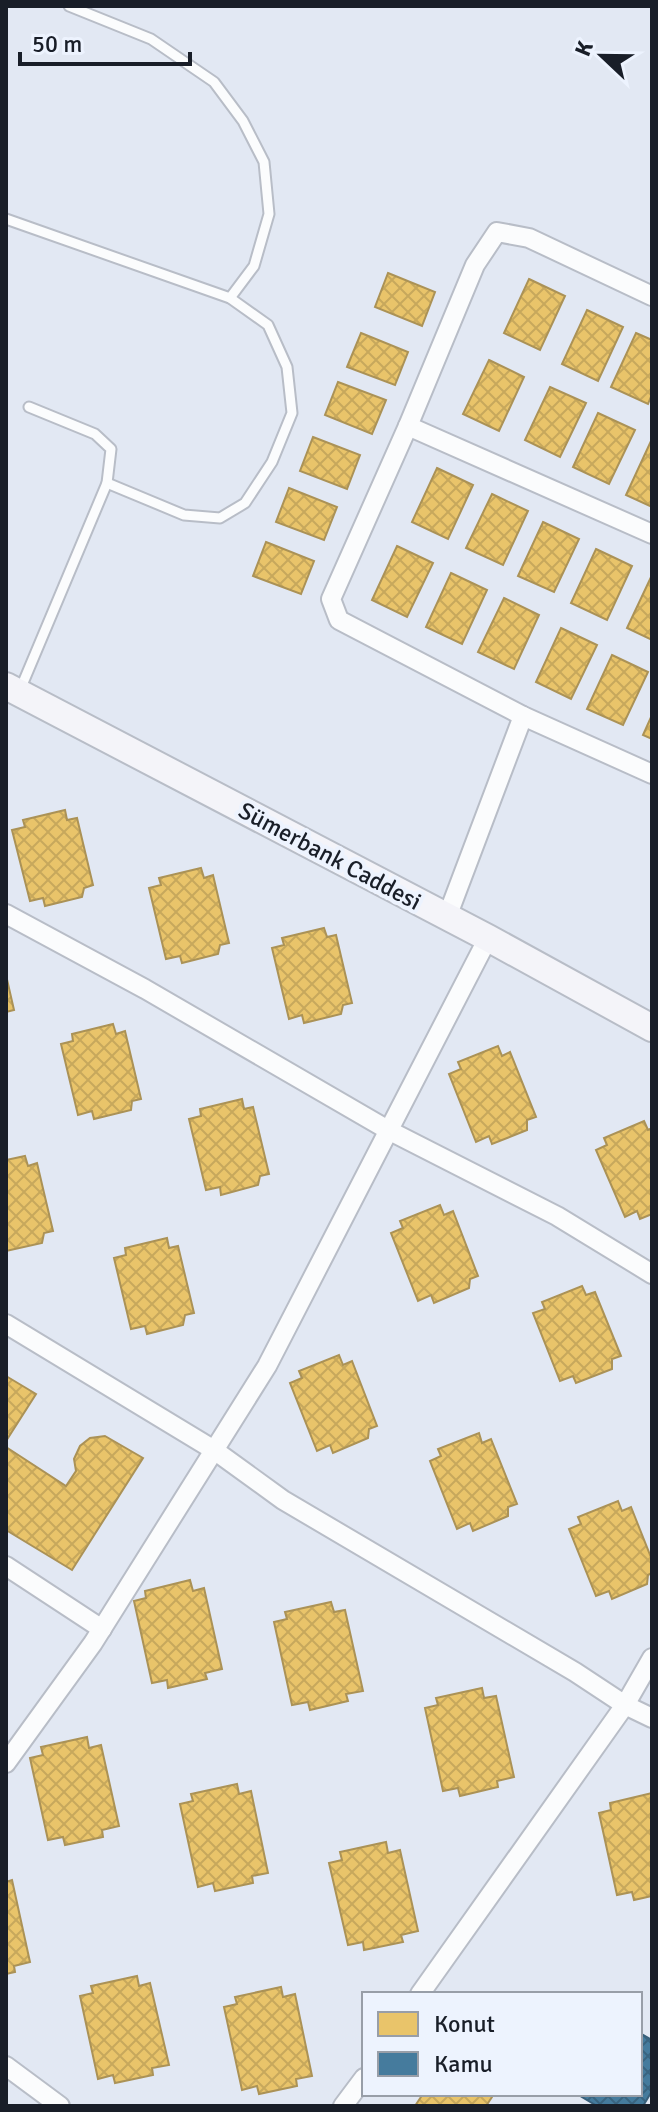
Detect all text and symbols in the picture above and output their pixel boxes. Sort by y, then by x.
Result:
scale bar [20,16,190,66]
north arrow [562,16,642,96]
text: 50 m [32,29,82,59]
text: K [569,37,599,60]
street label: Sümerbank Caddesi [234,795,426,917]
legend [362,1992,642,2096]
text: Konut [434,2009,495,2039]
text: Kamu [434,2049,493,2079]

